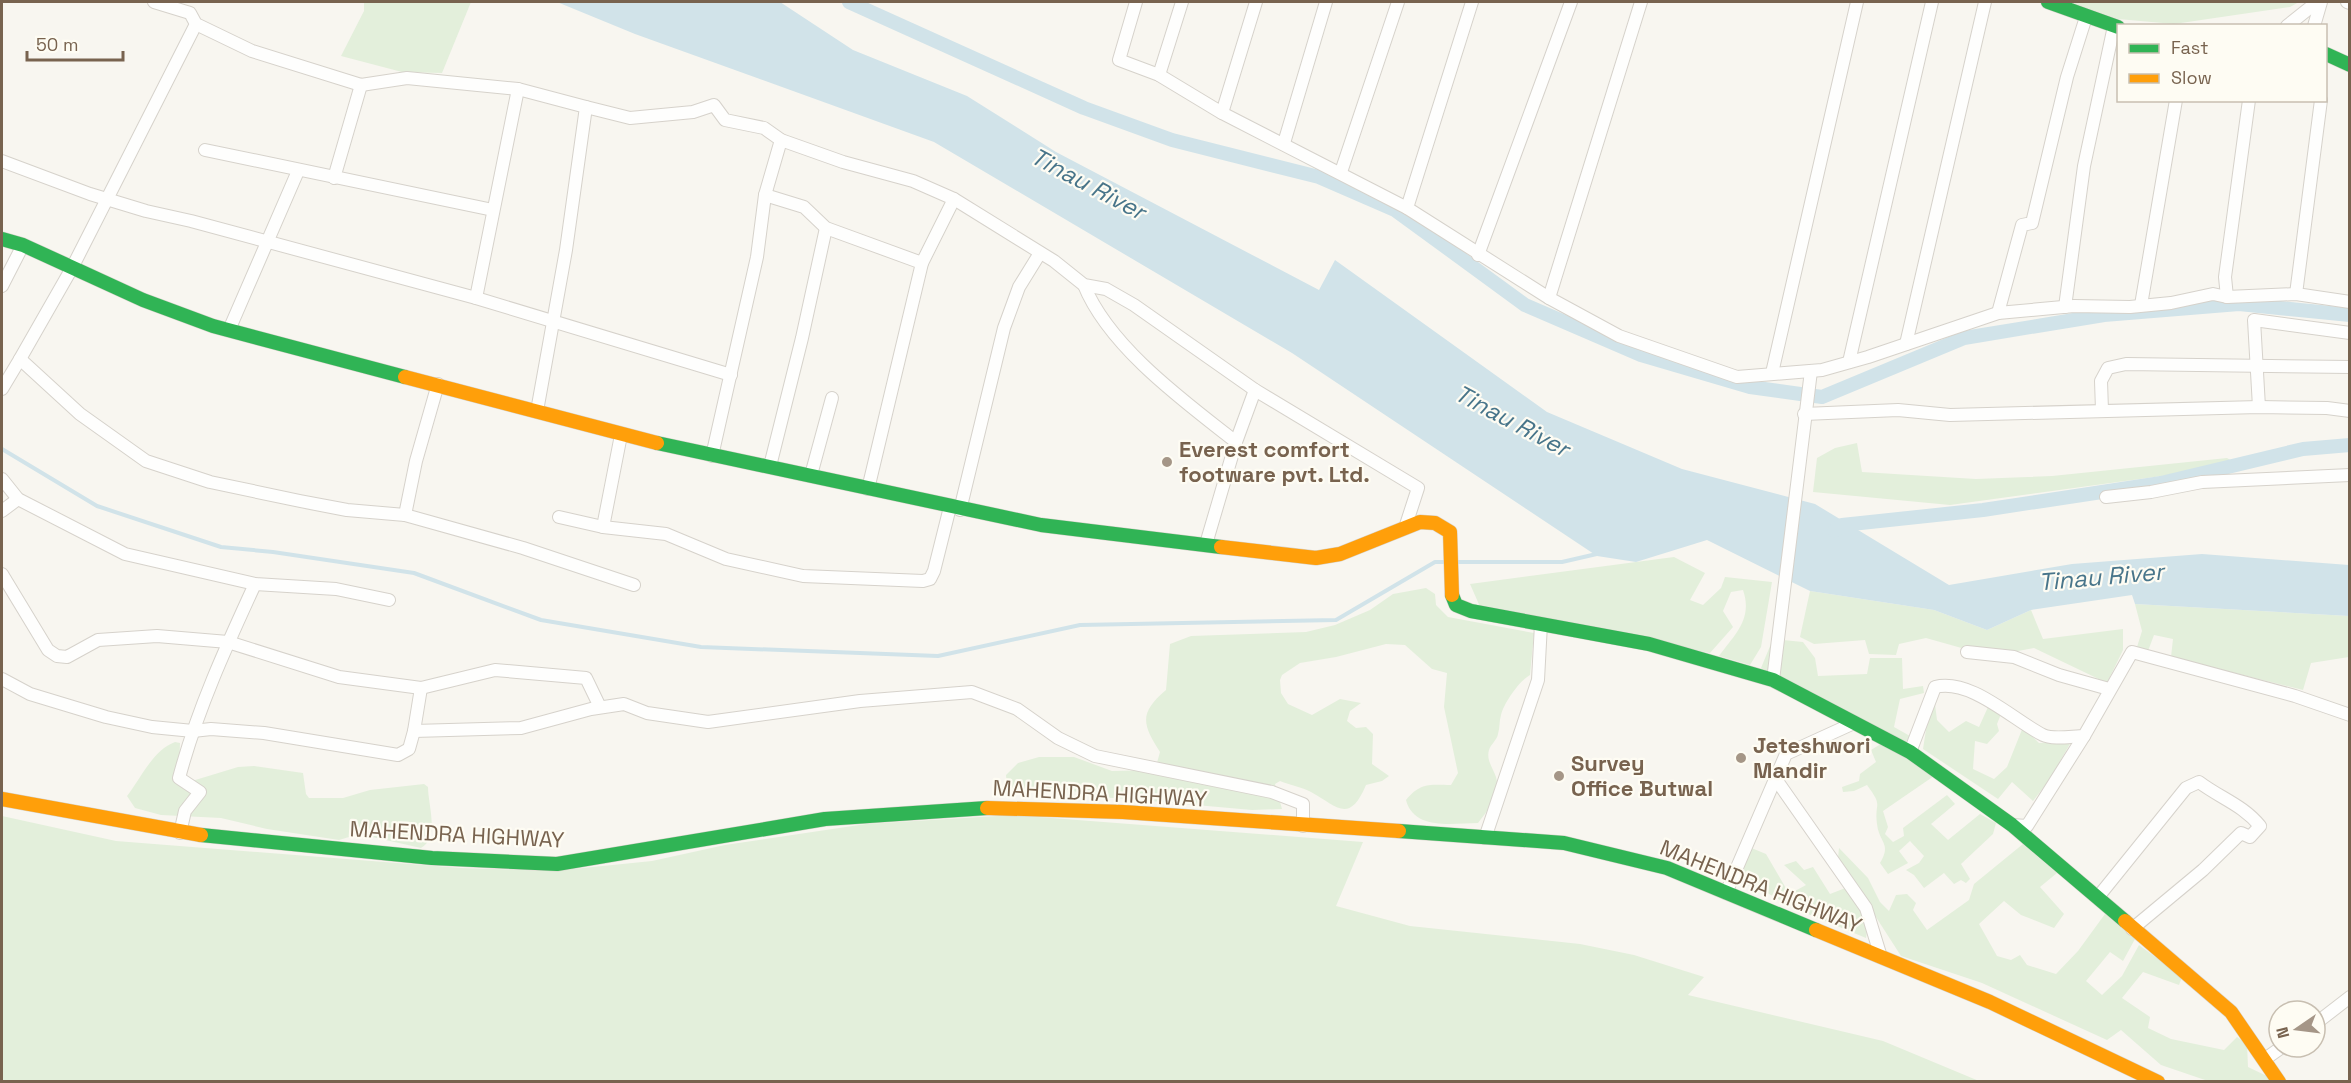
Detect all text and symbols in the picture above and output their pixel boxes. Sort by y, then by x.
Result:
scale bar [27,24,123,62]
legend [2117,24,2327,102]
text: 50 m [36,33,78,56]
text: Fast [2171,36,2208,59]
text: Slow [2171,66,2212,89]
water label: Tinau River [1026,140,1154,228]
water label: Tinau River [1450,377,1578,465]
place label: Everest comfort footware pvt. Ltd. [1179,435,1370,488]
marker: Everest comfort footware pvt. Ltd. [1160,455,1174,469]
water label: Tinau River [2037,555,2168,597]
place label: Jeteshwori Mandir [1753,731,1871,784]
place label: Survey Office Butwal [1571,749,1713,802]
marker: Jeteshwori Mandir [1734,751,1748,765]
marker: Survey Office Butwal [1552,769,1566,783]
street label: MAHENDRA HIGHWAY [992,773,1209,813]
street label: MAHENDRA HIGHWAY [349,814,566,854]
street label: MAHENDRA HIGHWAY [1656,833,1866,939]
north arrow [2267,999,2327,1059]
text: N [2271,1025,2294,1040]

